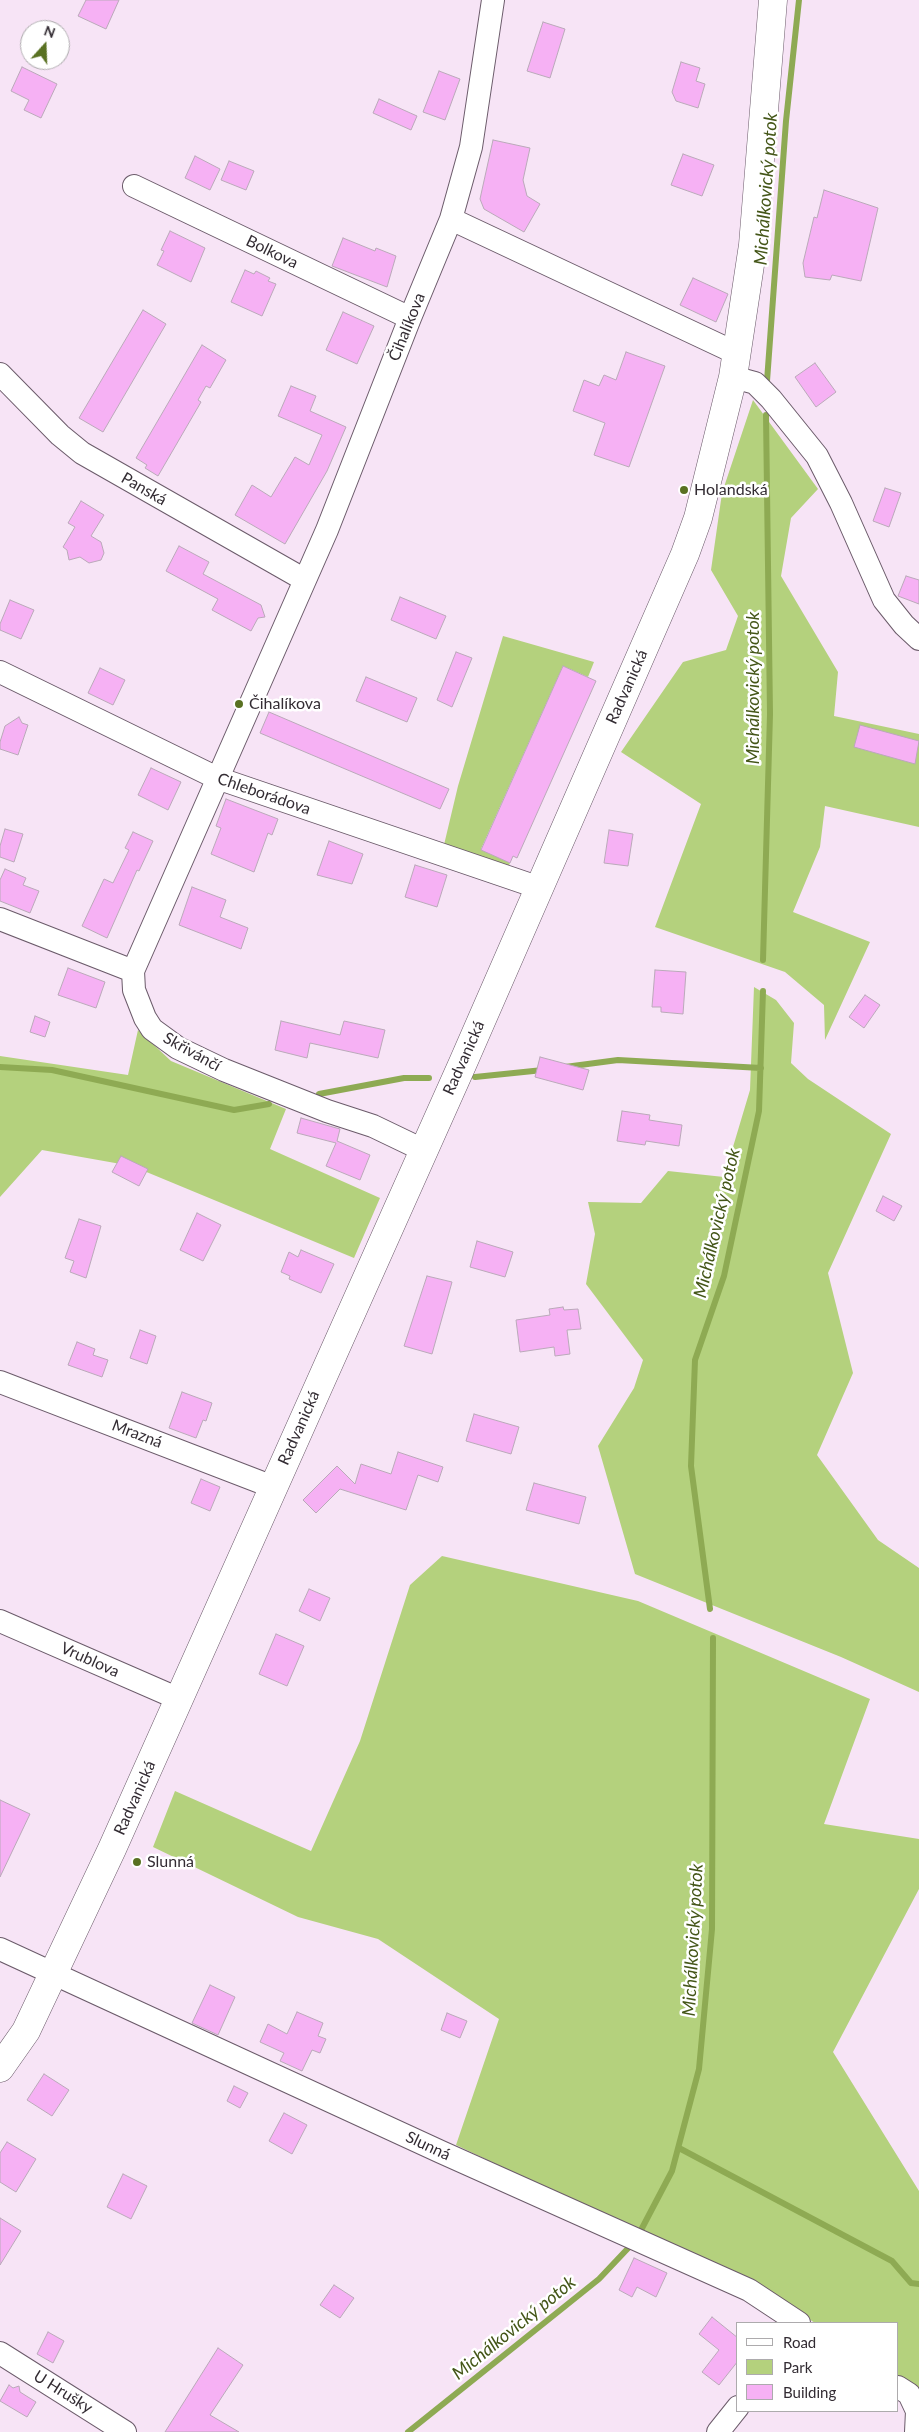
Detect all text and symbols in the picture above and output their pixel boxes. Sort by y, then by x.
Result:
north arrow [20,20,70,70]
text: N [42,22,58,41]
water label: Michálkovický potok [750,112,782,266]
street label: Bolkova [243,231,301,273]
street label: Čihalíkova [385,290,429,364]
street label: Panská [118,468,170,510]
place label: Holandská [694,480,768,500]
marker: Holandská [678,484,690,496]
water label: Michálkovický potok [742,612,764,764]
street label: Radvanická [602,647,652,727]
place label: Čihalíkova [249,694,321,714]
marker: Čihalíkova [233,698,245,710]
street label: Chleborádova [215,769,313,819]
street label: Radvanická [439,1018,489,1098]
street label: Skřivánčí [160,1028,224,1076]
water label: Michálkovický potok [689,1146,745,1300]
street label: Radvanická [274,1388,324,1468]
street label: Mrazná [109,1416,165,1452]
street label: Vrublova [58,1639,122,1681]
street label: Radvanická [110,1758,160,1838]
place label: Slunná [147,1852,194,1872]
marker: Slunná [131,1856,143,1868]
water label: Michálkovický potok [678,1863,708,2017]
street label: Slunná [403,2127,453,2165]
water label: Michálkovický potok [448,2272,580,2384]
legend [736,2322,899,2412]
text: Road [783,2333,816,2351]
text: Park [783,2358,812,2376]
street label: U Hrušky [30,2366,96,2418]
text: Building [783,2383,836,2401]

